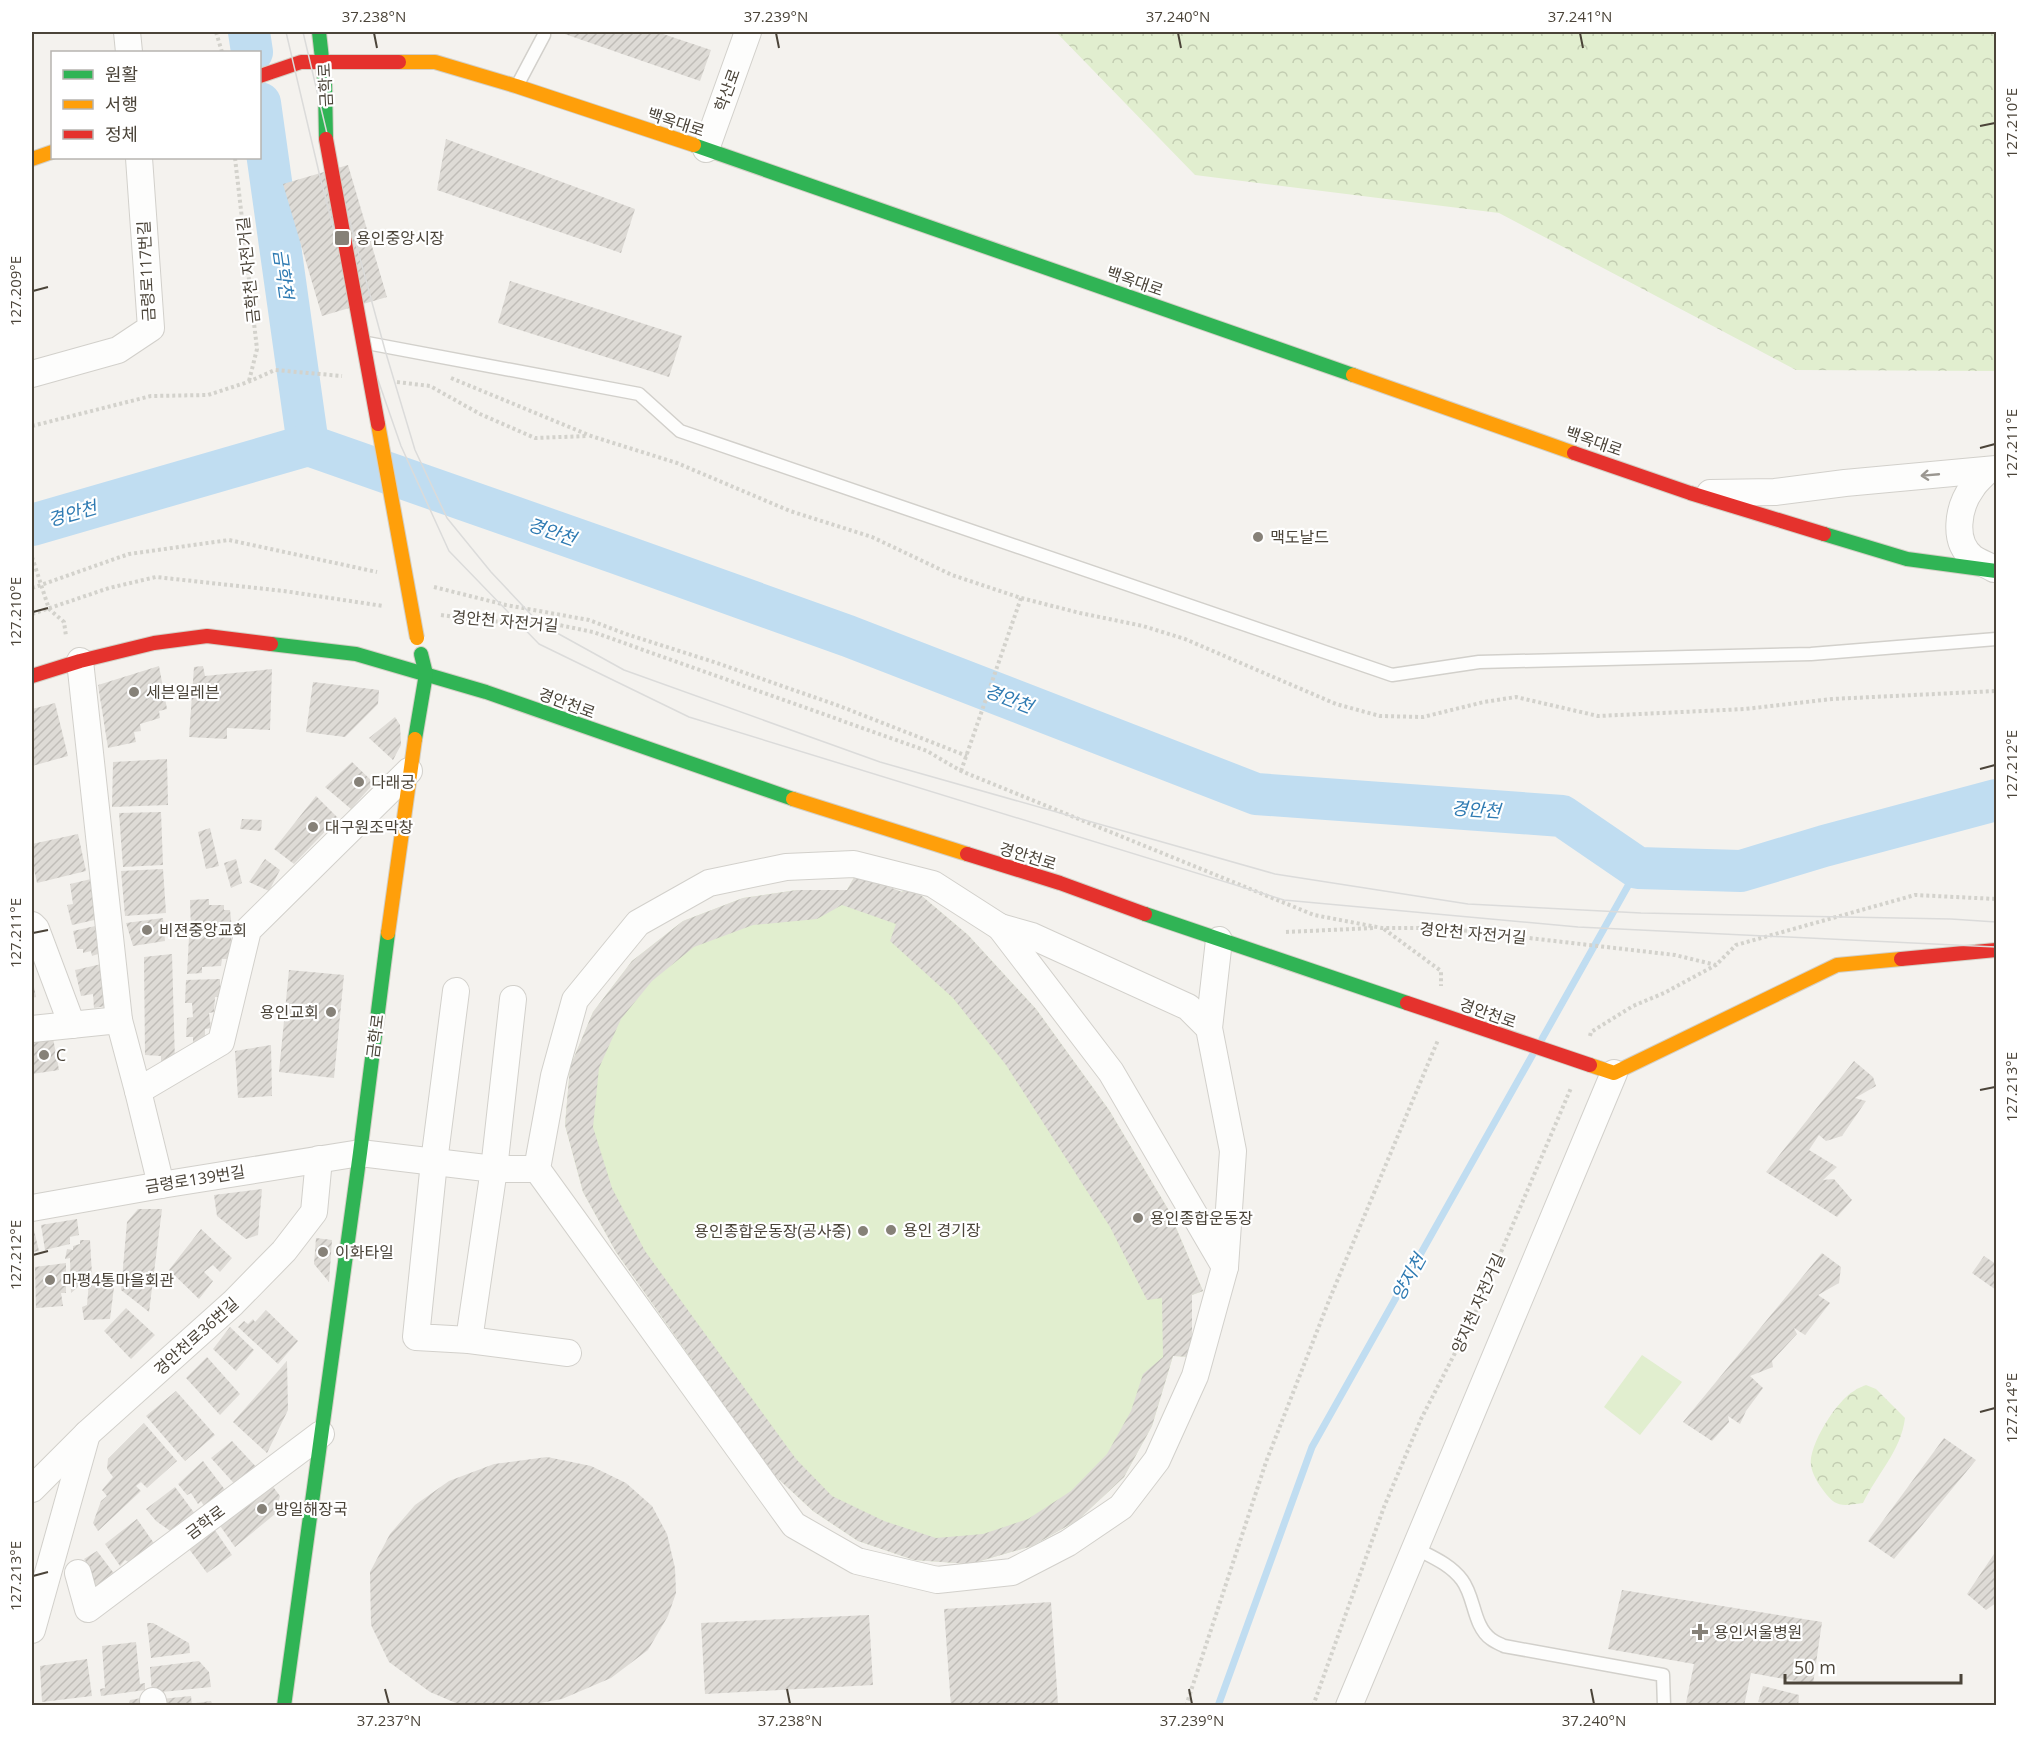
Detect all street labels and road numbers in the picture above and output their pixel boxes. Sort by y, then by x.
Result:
street label: 금학로 [313,62,337,108]
street label: 학산로 [709,65,745,115]
street label: 백옥대로 [645,102,708,142]
street label: 금학천 자전거길 [231,216,265,324]
street label: 금령로117번길 [132,220,160,322]
street label: 백옥대로 [1104,261,1167,301]
street label: 백옥대로 [1563,421,1626,461]
street label: 경안천 자전거길 [451,605,559,637]
street label: 경안천로 [536,683,599,723]
street label: 경안천로 [997,837,1060,875]
street label: 경안천 자전거길 [1419,917,1527,949]
street label: 경안천로 [1457,993,1520,1033]
street label: 금학로 [361,1012,389,1059]
street label: 금령로139번길 [143,1160,247,1198]
street label: 양지천 자전거길 [1446,1250,1510,1356]
street label: 경안천로36번길 [149,1292,243,1380]
street label: 금학로 [181,1500,229,1544]

